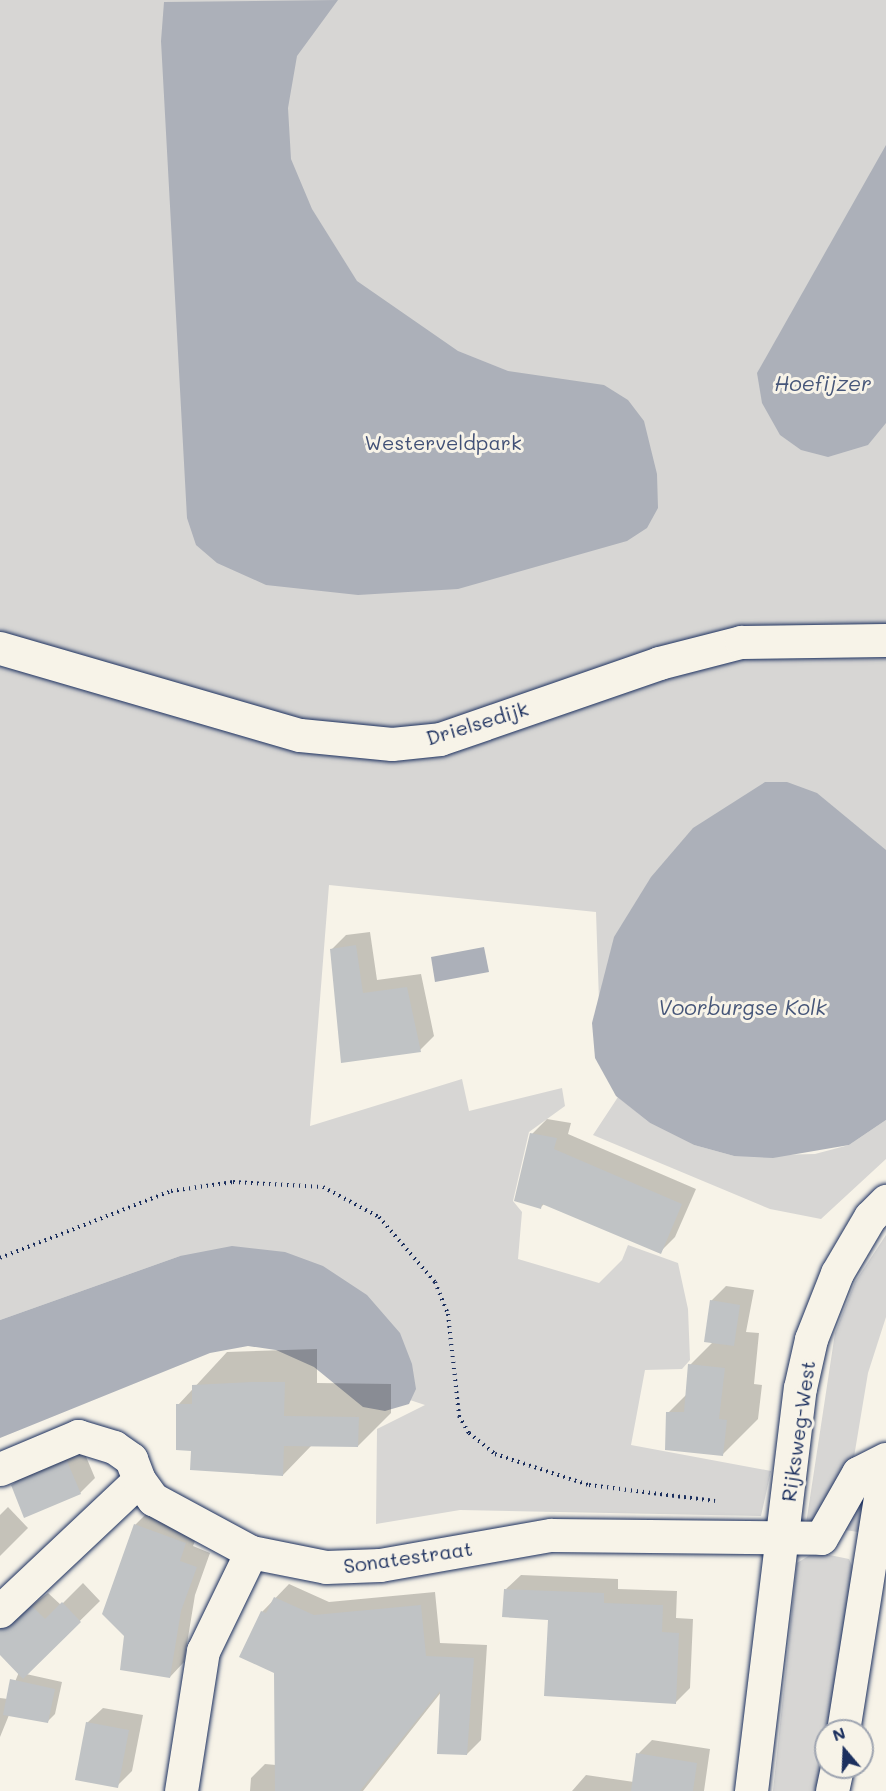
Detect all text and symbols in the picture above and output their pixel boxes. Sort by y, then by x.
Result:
water label: Hoefijzer [774,370,872,396]
park label: Westerveldpark [365,430,521,454]
street label: Drielsedijk [423,696,531,750]
water label: Voorburgse Kolk [658,994,826,1020]
street label: Rijksweg-West [776,1359,820,1503]
street label: Sonatestraat [342,1536,474,1578]
north arrow [814,1719,874,1779]
text: N [829,1721,848,1745]

